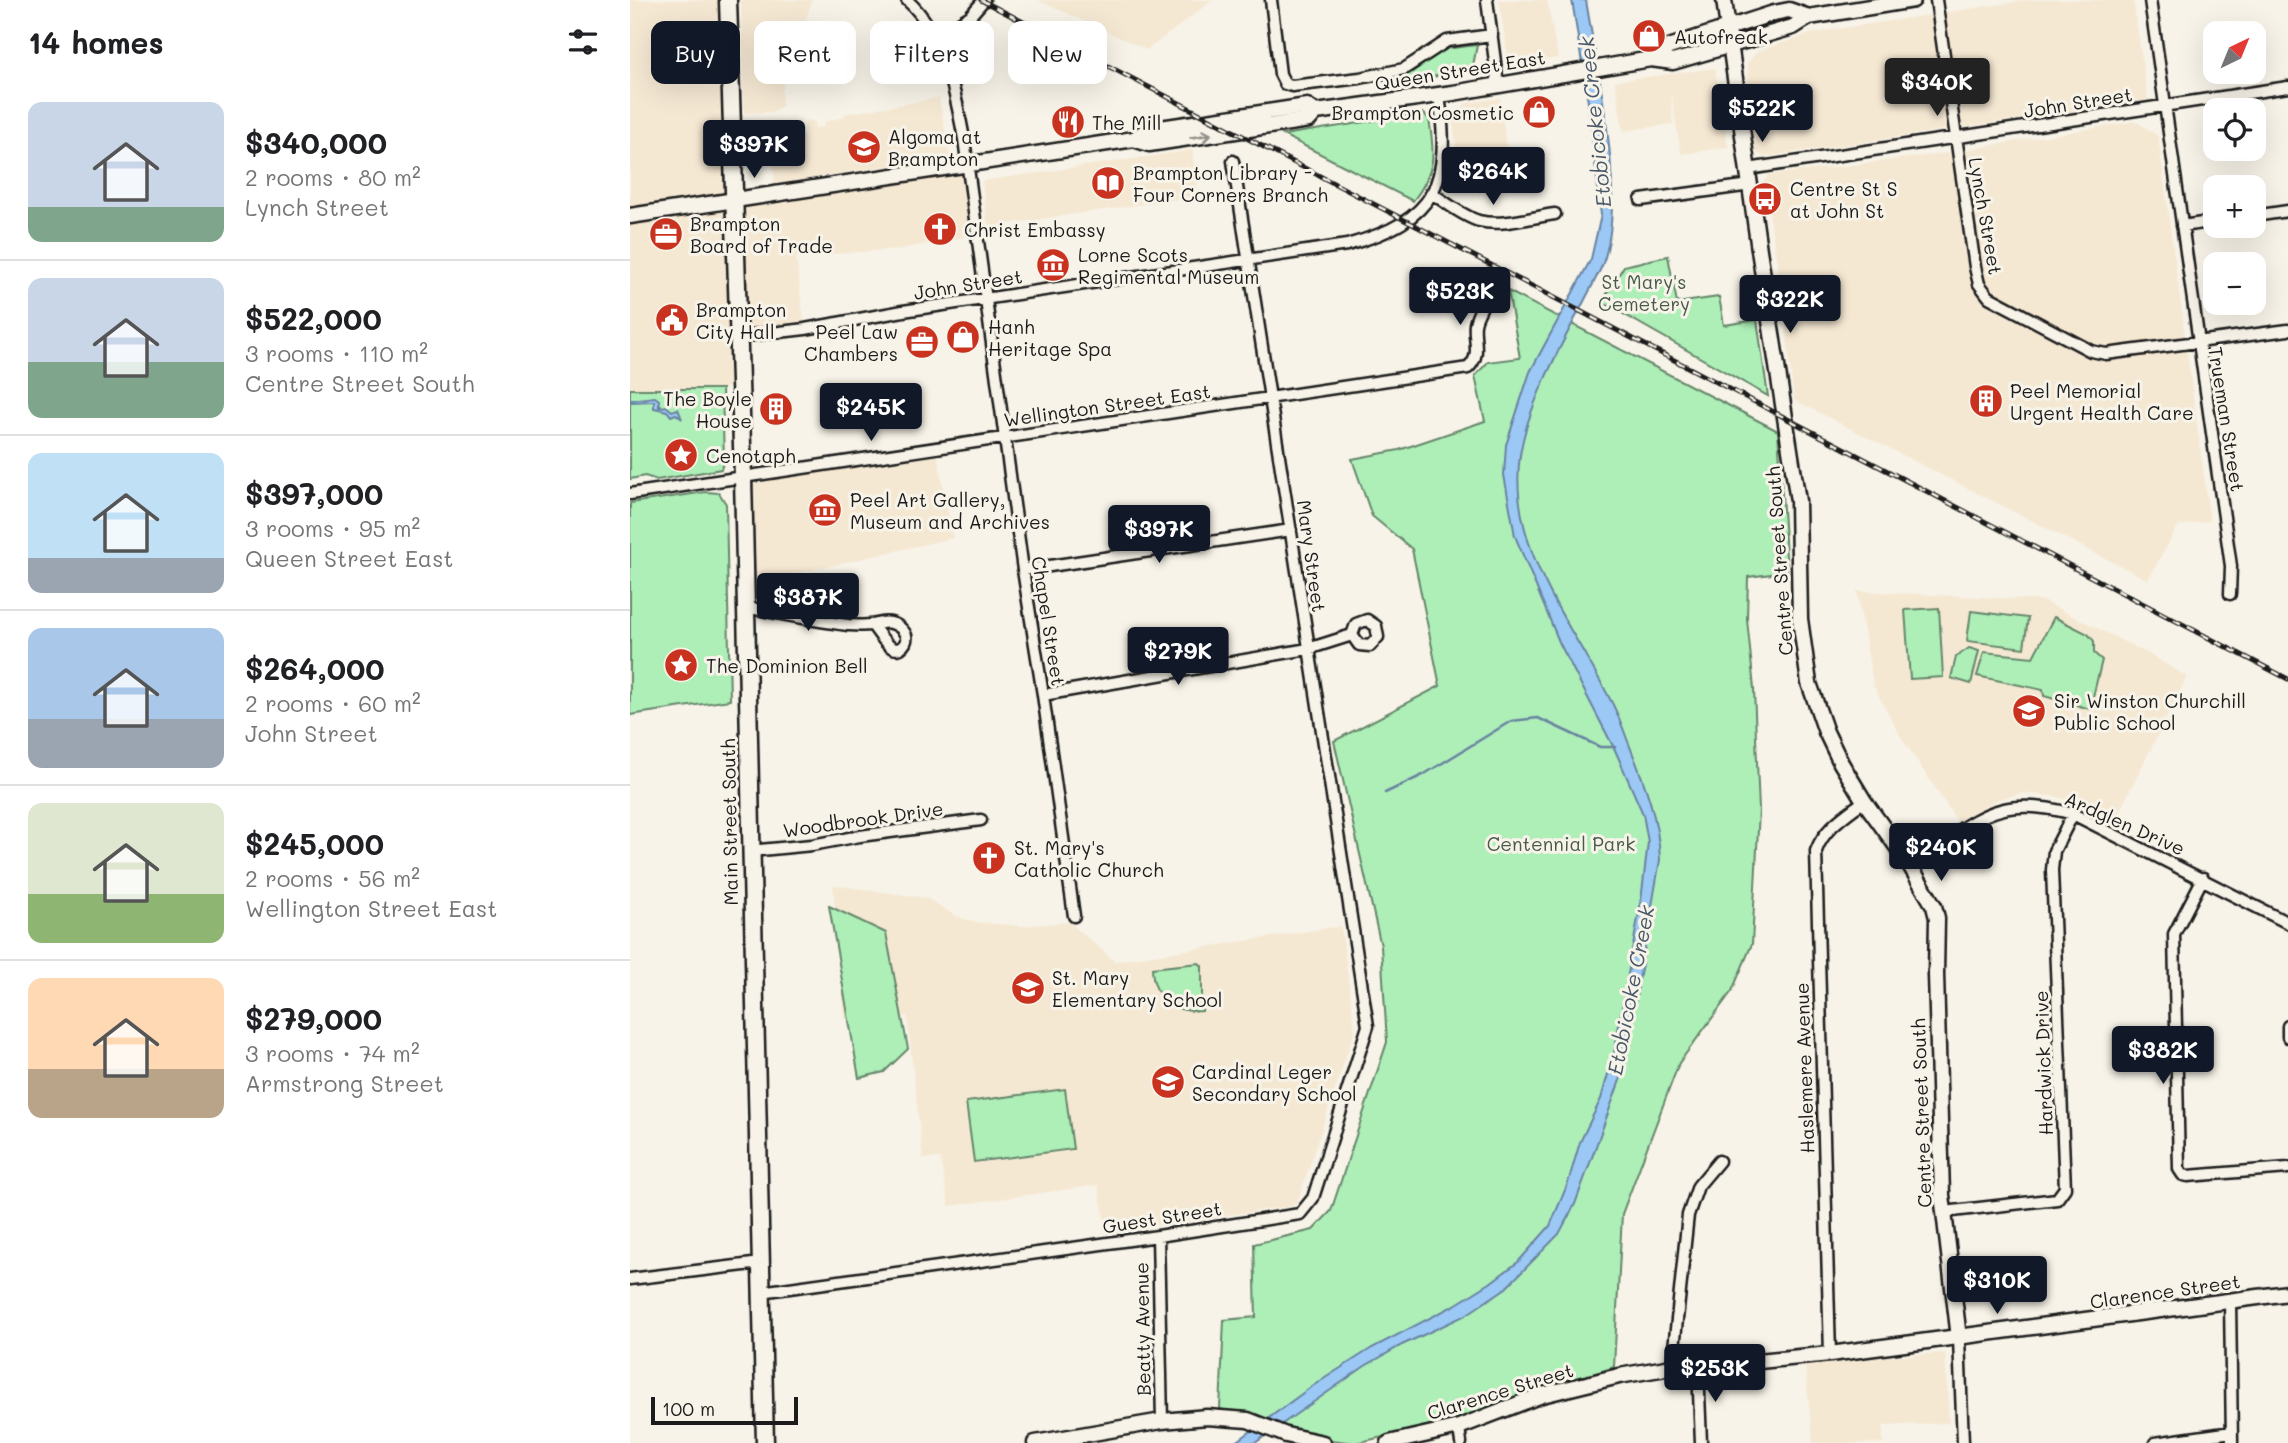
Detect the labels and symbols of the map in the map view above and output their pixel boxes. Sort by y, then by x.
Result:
shop icon: Autofreak [1630,17,1668,55]
north arrow [2203,21,2266,84]
place label: Autofreak [1674,24,1768,49]
water label: Etobicoke Creek [1572,34,1616,209]
street label: Queen Street East [1373,44,1547,96]
pin: $340K [1888,58,1986,118]
street label: John Street [2022,81,2134,123]
pin: $522K [1713,85,1811,144]
shop icon: Brampton Cosmetic [1520,93,1558,131]
place label: Brampton Cosmetic [1331,100,1514,125]
restaurant icon: The Mill [1049,103,1087,141]
place label: The Mill [1092,110,1162,135]
pin: $397K [705,120,803,180]
place label: Algoma at Brampton [888,124,981,171]
school or university icon: Algoma at Brampton [845,128,883,166]
one-way arrow [1189,129,1212,142]
pin: $264K [1444,148,1542,207]
street label: Lynch Street [1963,155,2009,277]
place label: Brampton Library - Four Corners Branch [1133,160,1328,207]
library icon: Brampton Library - Four Corners Branch [1089,164,1127,202]
place label: Centre St S at John St [1790,176,1897,223]
bus stop icon: Centre St S at John St [1746,180,1784,218]
church icon: Christ Embassy [921,210,959,248]
place label: Brampton Board of Trade [690,211,833,258]
office icon: Brampton Board of Trade [647,215,685,253]
place label: Christ Embassy [964,217,1106,242]
place label: Lorne Scots Regimental Museum [1078,242,1259,289]
museum icon: Lorne Scots Regimental Museum [1034,246,1072,284]
street label: John Street [912,263,1024,305]
pin: $523K [1411,268,1509,327]
park label: St Mary's Cemetery [1598,269,1690,316]
pin: $322K [1741,276,1839,335]
place label: Brampton City Hall [696,297,786,344]
public building icon: Brampton City Hall [653,301,691,339]
place label: Hanh Heritage Spa [988,314,1112,361]
shop icon: Hanh Heritage Spa [944,318,982,356]
place label: Peel Law Chambers [804,319,898,366]
office icon: Peel Law Chambers [903,323,941,361]
street label: Trueman Street [2203,345,2251,493]
street label: Wellington Street East [1002,378,1212,432]
place label: Peel Memorial Urgent Health Care [2010,378,2194,425]
building icon: Peel Memorial Urgent Health Care [1967,382,2005,420]
pin: $245K [822,384,920,443]
place label: The Boyle House [663,386,752,433]
building icon: The Boyle House [757,390,795,428]
place icon: Cenotaph [662,436,700,474]
place label: Cenotaph [706,443,796,468]
street label: Centre Street South [1760,466,1798,656]
place label: Peel Art Gallery, Museum and Archives [850,487,1050,534]
museum icon: Peel Art Gallery, Museum and Archives [806,491,844,529]
street label: Mary Street [1292,498,1332,614]
pin: $397K [1110,505,1208,565]
street label: Chapel Street [1026,554,1072,688]
pin: $387K [759,574,857,633]
pin: $279K [1129,628,1227,687]
place icon: The Dominion Bell [662,646,700,684]
place label: The Dominion Bell [706,653,868,678]
place label: Sir Winston Churchill Public School [2054,688,2246,735]
school or university icon: Sir Winston Churchill Public School [2010,692,2048,730]
street label: Main Street South [715,738,743,906]
street label: Ardglen Drive [2061,785,2189,861]
street label: Woodbrook Drive [781,795,945,843]
pin: $240K [1892,824,1990,883]
park label: Centennial Park [1487,831,1635,856]
place label: St. Mary's Catholic Church [1014,835,1164,882]
church icon: St. Mary's Catholic Church [970,839,1008,877]
water label: Etobicoke Creek [1600,902,1660,1077]
place label: St. Mary Elementary School [1052,965,1222,1012]
school or university icon: St. Mary Elementary School [1009,969,1047,1007]
street label: Haslemere Avenue [1789,982,1819,1154]
street label: Hardwick Drive [2028,990,2058,1136]
street label: Centre Street South [1905,1018,1937,1208]
pin: $382K [2114,1026,2212,1086]
place label: Cardinal Leger Secondary School [1192,1059,1357,1106]
school or university icon: Cardinal Leger Secondary School [1149,1063,1187,1101]
street label: Guest Street [1101,1195,1223,1239]
pin: $310K [1948,1256,2046,1316]
street label: Beatty Avenue [1128,1262,1156,1396]
street label: Clarence Street [2088,1268,2242,1314]
pin: $253K [1666,1344,1764,1404]
street label: Clarence Street [1424,1357,1576,1425]
scale bar [651,1394,798,1426]

